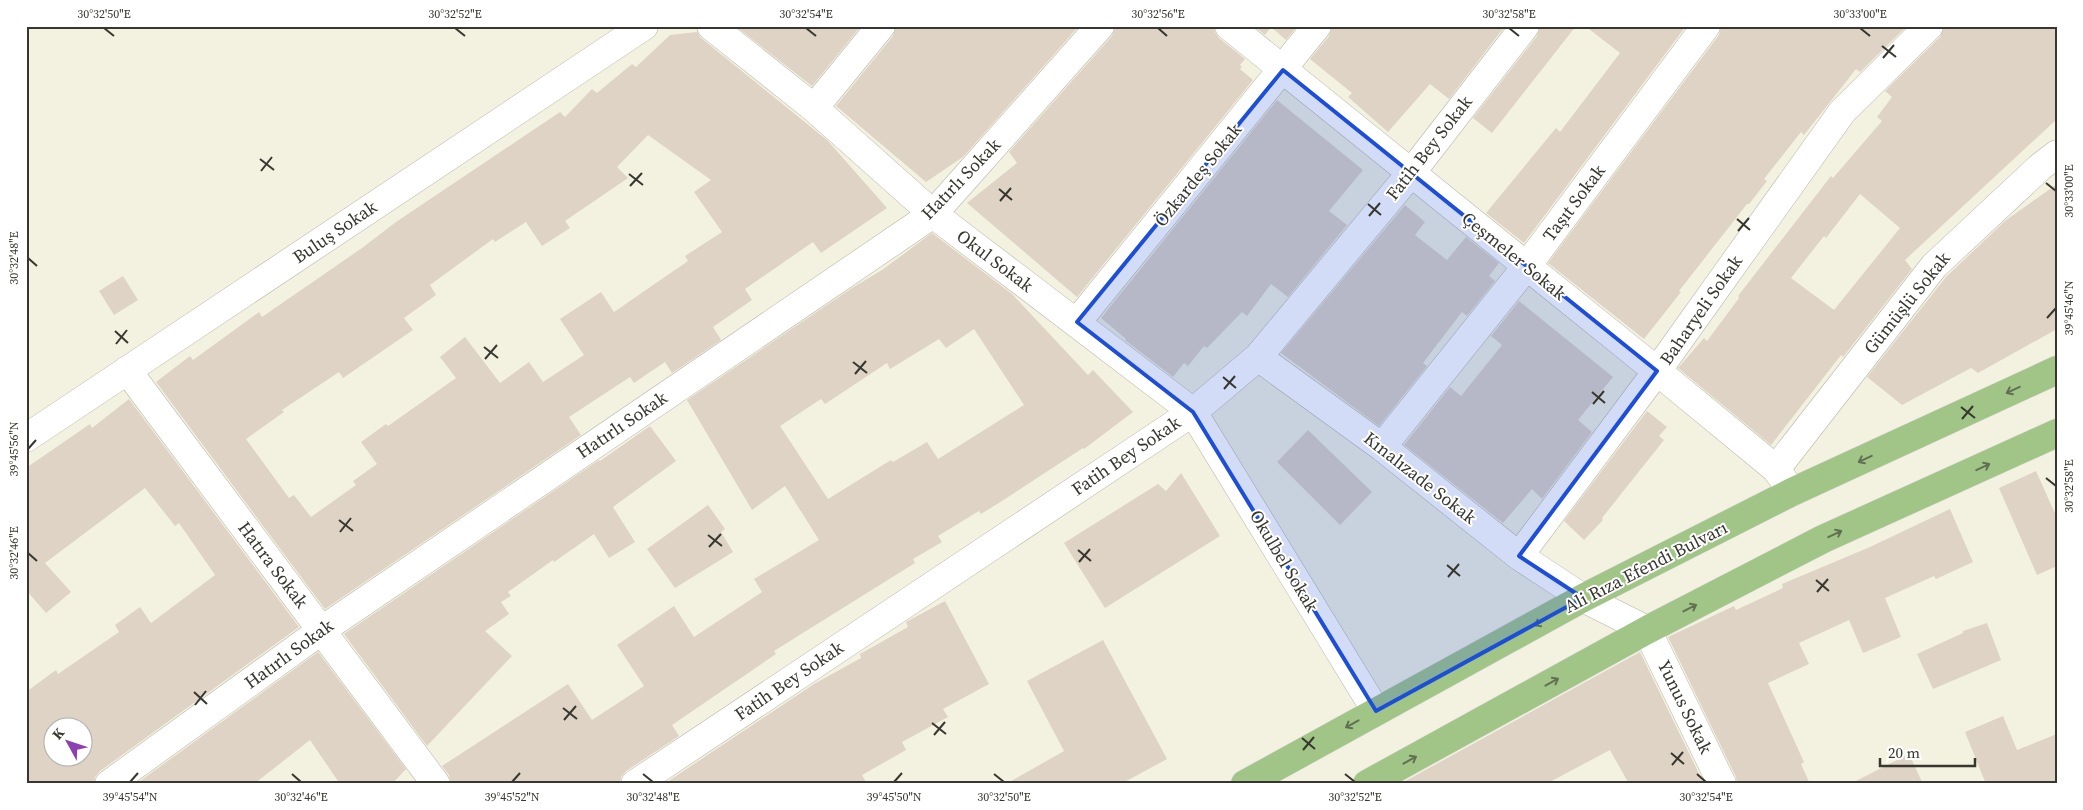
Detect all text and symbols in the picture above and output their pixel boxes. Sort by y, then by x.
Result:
text: 30°32'50"E [77,6,131,22]
text: 30°32'52"E [428,6,482,22]
text: 30°32'54"E [779,6,833,22]
text: 30°32'56"E [1131,6,1185,22]
text: 30°32'58"E [1482,6,1536,22]
text: 30°33'00"E [1833,6,1887,22]
street label: Fatih Bey Sokak [1380,90,1478,205]
street label: Özkardeş Sokak [1148,118,1247,232]
street label: Hatırlı Sokak [915,132,1006,225]
street label: Taşıt Sokak [1536,159,1611,246]
text: 30°33'00"E [2061,164,2077,218]
street label: Buluş Sokak [288,194,382,269]
street label: Çeşmeler Sokak [1457,206,1572,306]
street label: Okul Sokak [952,223,1039,298]
text: 30°32'48"E [6,231,22,285]
street label: Gümüşlü Sokak [1858,246,1956,359]
street label: Baharyeli Sokak [1653,250,1748,370]
text: 39°45'46"N [2061,280,2077,336]
street label: Hatırlı Sokak [571,385,672,464]
one-way arrow [2006,386,2021,396]
street label: Fatih Bey Sokak [1066,410,1185,501]
text: 39°45'56"N [6,421,22,477]
street label: Kınalızade Sokak [1359,426,1482,530]
one-way arrow [1858,454,1873,464]
text: 30°32'58"E [2061,459,2077,513]
one-way arrow [1975,461,1990,471]
street label: Okulbel Sokak [1244,505,1325,617]
street label: Ali Rıza Efendi Bulvarı [1560,515,1732,619]
street label: Hatıra Sokak [232,516,314,613]
text: 30°32'46"E [6,526,22,580]
one-way arrow [1827,529,1842,538]
one-way arrow [1683,603,1698,613]
street label: Hatırlı Sokak [239,613,338,694]
one-way arrow [1533,617,1548,627]
street label: Fatih Bey Sokak [729,635,848,726]
street label: Yunus Sokak [1652,656,1719,758]
one-way arrow [1544,677,1559,686]
north arrow [42,718,92,768]
one-way arrow [1345,720,1359,730]
text: K [47,723,69,744]
scale bar [1880,735,1976,767]
text: 20 m [1888,742,1920,763]
one-way arrow [1402,755,1416,765]
text: 39°45'54"N [102,789,158,805]
text: 30°32'46"E [274,789,328,805]
text: 39°45'52"N [484,789,540,805]
text: 30°32'48"E [626,789,680,805]
text: 39°45'50"N [866,789,922,805]
text: 30°32'50"E [977,789,1031,805]
text: 30°32'52"E [1328,789,1382,805]
text: 30°32'54"E [1679,789,1733,805]

